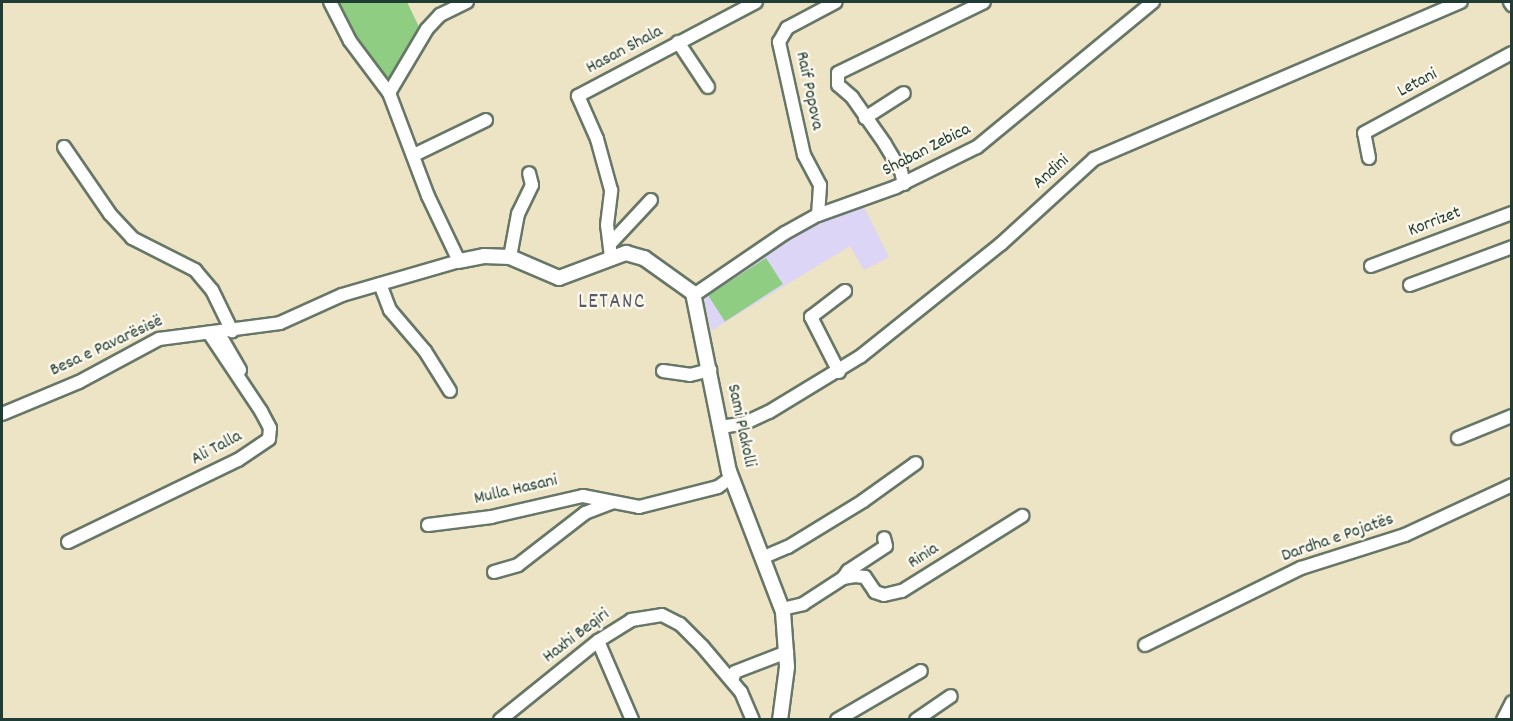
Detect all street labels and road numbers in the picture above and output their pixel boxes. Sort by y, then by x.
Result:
street label: Hasan Shala [583,22,667,80]
street label: Raif Popova [789,50,827,132]
street label: Letani [1394,65,1442,103]
street label: Shaban Zebica [879,120,975,182]
street label: Andini [1029,151,1075,195]
street label: Korrizet [1406,203,1464,243]
street label: Besa e Pavarësisë [47,311,167,383]
street label: Sami Plakolli [721,383,759,469]
street label: Ali Talla [188,427,246,471]
street label: Mulla Hasani [472,471,560,511]
street label: Dardha e Pojatës [1279,510,1397,568]
street label: Rinia [905,539,943,575]
street label: Haxhi Beqiri [539,605,615,669]

